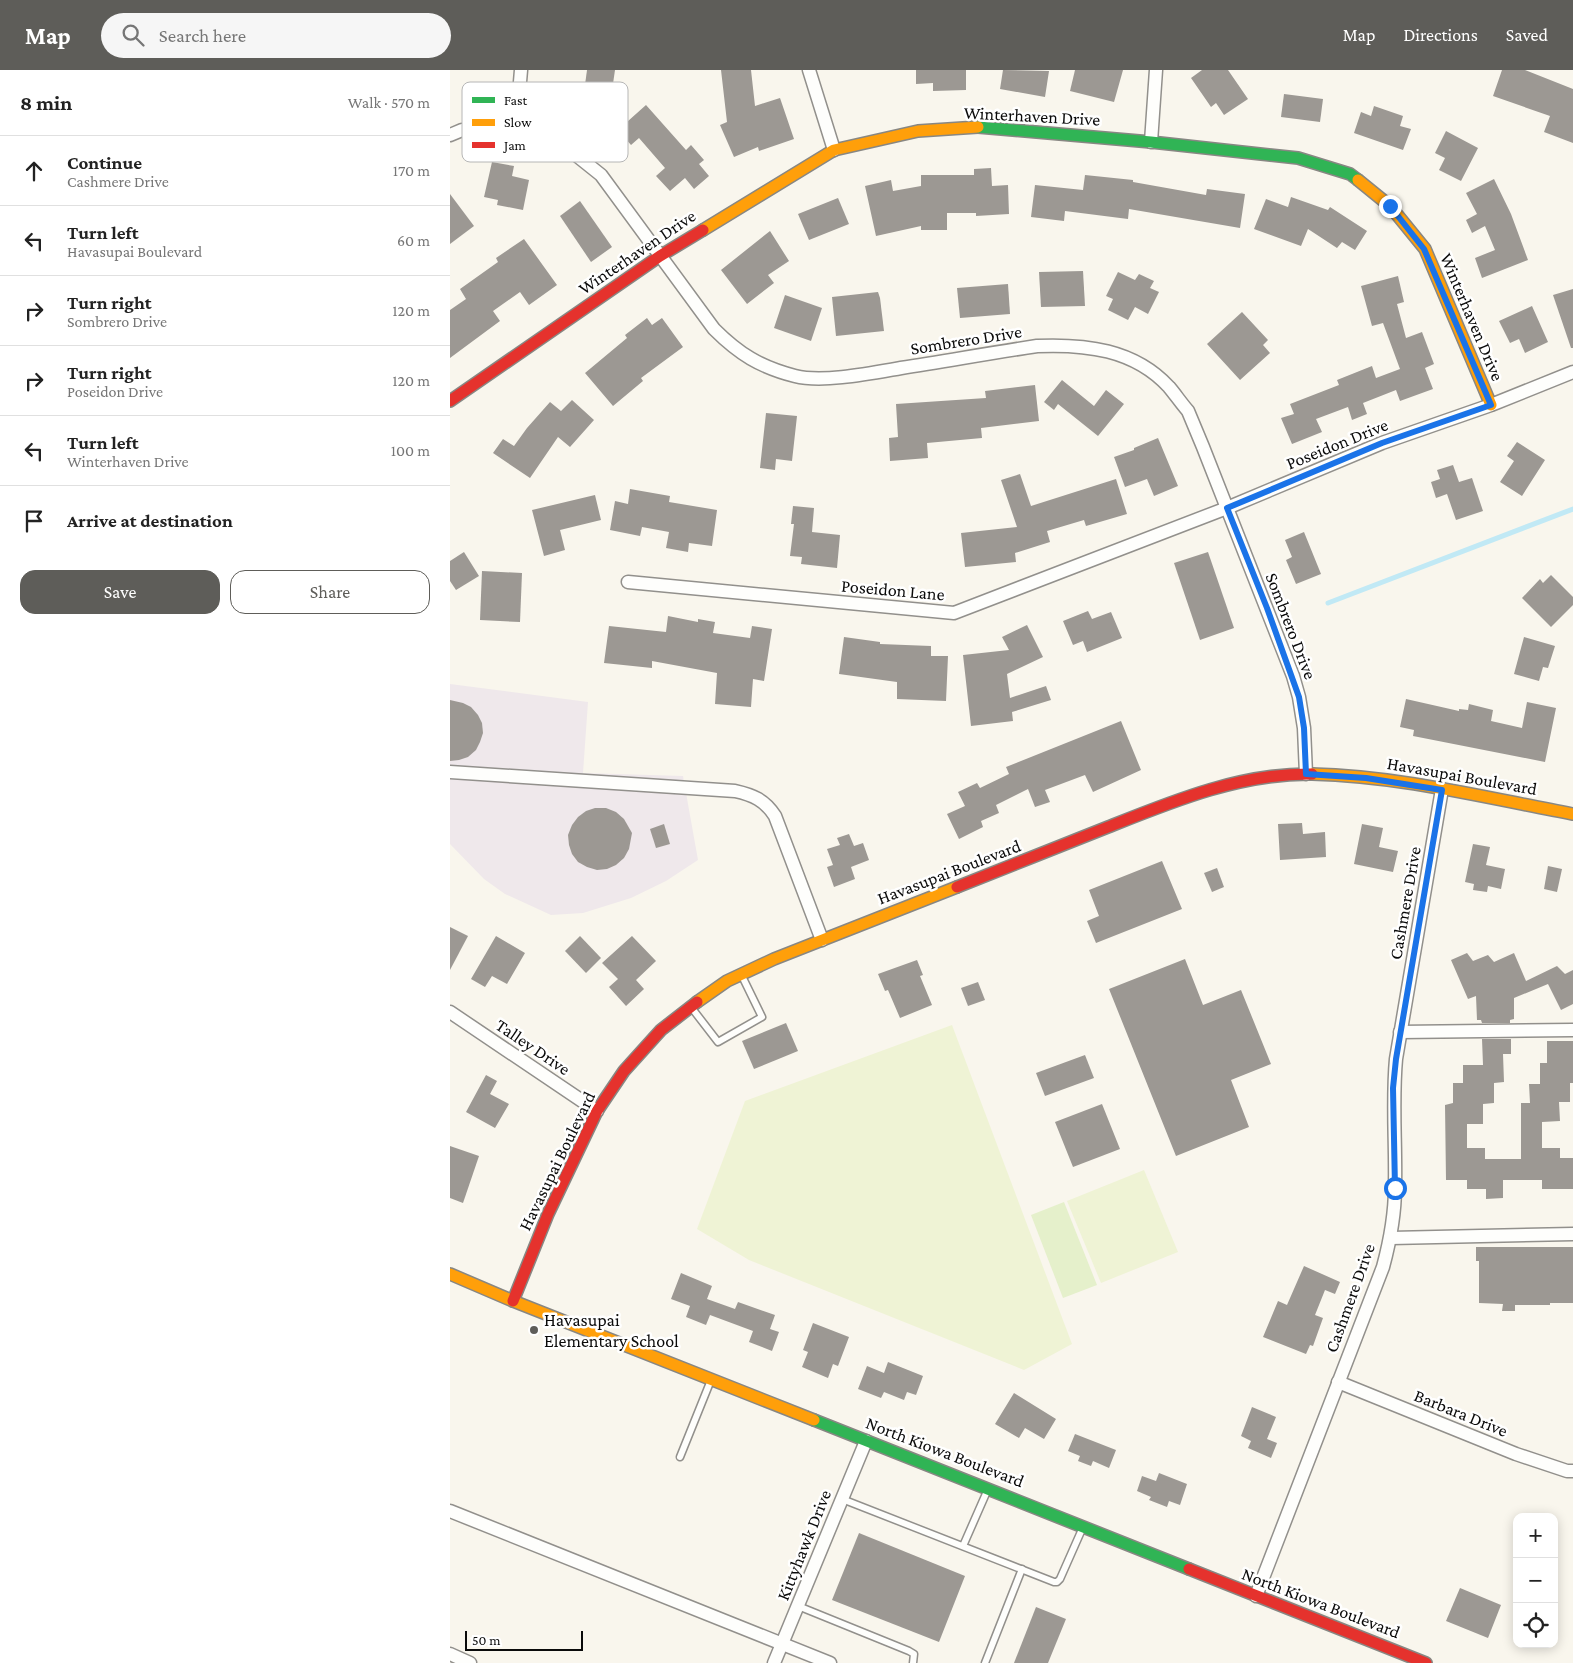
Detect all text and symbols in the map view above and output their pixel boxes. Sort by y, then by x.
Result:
search box [101,13,451,58]
icon: search [119,21,147,49]
text: Map [25,22,71,49]
text: Search here [159,25,246,46]
text: Map [1343,25,1375,45]
text: Directions [1403,25,1478,45]
text: Saved [1506,25,1548,45]
legend [462,82,628,162]
text: 8 min [20,91,72,115]
text: Fast [504,92,528,108]
text: Walk · 570 m [348,94,430,111]
street label: Winterhaven Drive [963,102,1101,130]
text: Slow [504,114,532,130]
text: Jam [502,137,526,153]
text: Continue [67,152,142,173]
icon: ahead [20,157,48,185]
text: 170 m [393,162,430,179]
text: Cashmere Drive [67,173,169,190]
route end [1379,195,1402,218]
street label: Winterhaven Drive [575,205,699,299]
text: Turn left [67,222,139,243]
icon: left [20,227,48,255]
text: 60 m [397,232,430,249]
text: Havasupai Boulevard [67,243,202,260]
street label: Winterhaven Drive [1436,250,1508,384]
text: Turn right [67,292,152,313]
icon: right [20,297,48,325]
text: 120 m [392,302,430,319]
text: Sombrero Drive [67,313,167,330]
street label: Sombrero Drive [909,321,1023,359]
text: Turn right [67,362,152,383]
icon: right [20,367,48,395]
text: 120 m [392,372,430,389]
text: Poseidon Drive [67,383,163,400]
street label: Poseidon Drive [1283,414,1391,473]
text: Turn left [67,432,139,453]
icon: left [20,437,48,465]
text: 100 m [391,442,430,459]
text: Winterhaven Drive [67,453,189,470]
icon: arrive [20,507,48,535]
text: Arrive at destination [67,510,233,531]
button: Save [20,570,220,614]
button: Share [230,570,430,614]
street label: Sombrero Drive [1262,570,1321,682]
street label: Poseidon Lane [841,576,946,604]
street label: Havasupai Boulevard [1385,753,1539,799]
street label: Havasupai Boulevard [874,835,1024,909]
street label: Cashmere Drive [1385,845,1425,961]
street label: Talley Drive [492,1015,574,1079]
street label: Havasupai Boulevard [515,1088,600,1234]
route start [1384,1177,1407,1200]
street label: Cashmere Drive [1321,1241,1379,1355]
place label: Havasupai Elementary School [544,1310,679,1351]
marker: Havasupai Elementary School [528,1324,540,1336]
street label: Barbara Drive [1411,1385,1511,1441]
street label: North Kiowa Boulevard [863,1413,1027,1492]
street label: Kittyhawk Drive [773,1487,835,1603]
map controls [1513,1513,1558,1648]
button: + [1513,1513,1558,1558]
button: − [1513,1558,1558,1603]
street label: North Kiowa Boulevard [1239,1564,1403,1643]
button: locate [1513,1603,1558,1648]
scale bar [465,1628,582,1651]
text: 50 m [472,1632,500,1648]

